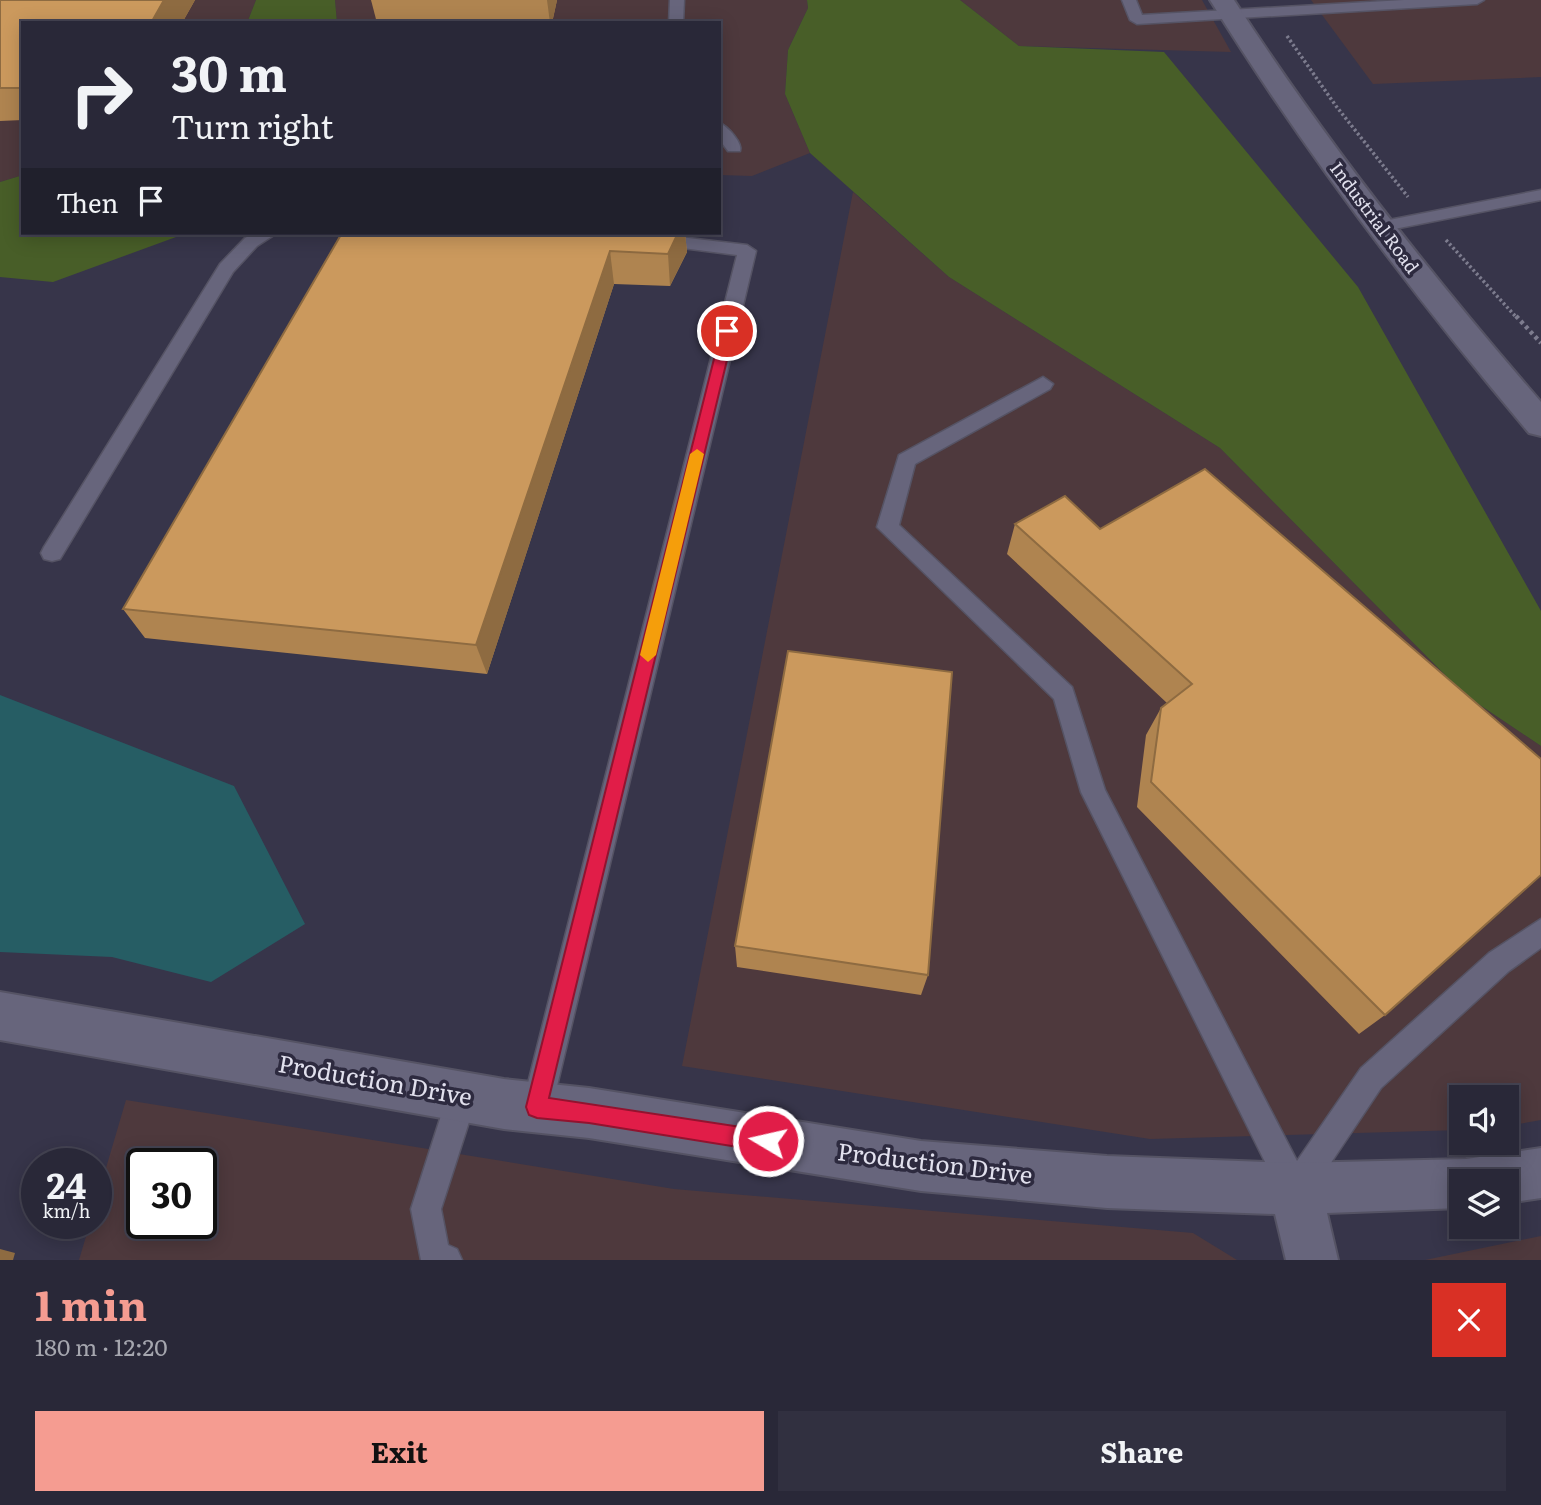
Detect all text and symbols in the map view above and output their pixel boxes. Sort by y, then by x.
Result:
text: 30 m [171,34,287,107]
icon: right [56,49,147,140]
text: Turn right [171,101,333,149]
street label: Industrial Road [1324,156,1426,279]
text: Then [56,182,118,221]
icon: arrive [132,182,170,220]
pin [697,301,757,361]
icon: arrive [708,312,746,350]
street label: Production Drive [276,1044,475,1113]
map controls [1449,1085,1519,1239]
button: sound [1449,1085,1519,1155]
position arrow [731,1104,805,1178]
street label: Production Drive [836,1132,1035,1191]
speed limit sign: 30 [126,1148,217,1239]
text: 24 [47,1158,86,1210]
button: layers [1449,1169,1519,1239]
text: km/h [43,1197,90,1224]
text: 1 min [35,1272,147,1334]
button: close [1432,1283,1506,1357]
text: 180 m · 12:20 [35,1329,168,1363]
button: Exit [35,1411,764,1491]
button: Share [778,1411,1506,1491]

